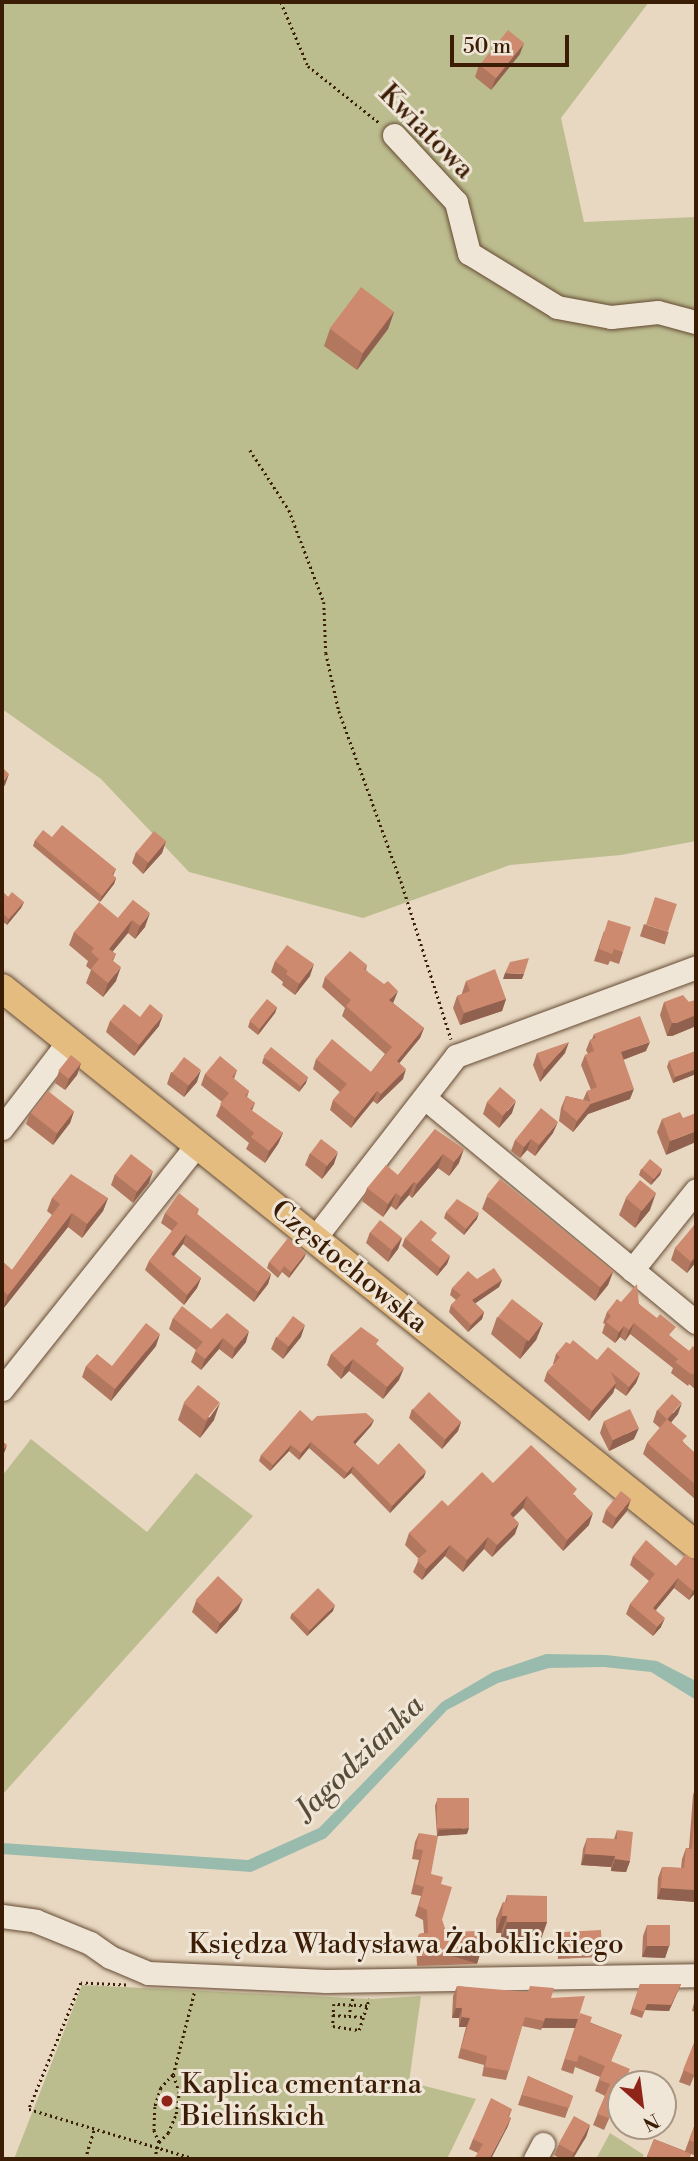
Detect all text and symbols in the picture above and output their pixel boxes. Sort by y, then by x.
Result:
scale bar [453,21,572,65]
text: 50 m [463,34,511,60]
street label: Kwiatowa [371,77,481,187]
street label: Częstochowska [264,1193,434,1341]
water label: Jagodzianka [288,1688,432,1828]
street label: Księdza Władysława Żaboklickiego [188,1928,624,1962]
place label: Kaplica cmentarna Bielińskich [181,2068,422,2134]
north arrow [607,2070,677,2140]
marker: Kaplica cmentarna Bielińskich [159,2093,175,2109]
text: N [639,2108,663,2136]

